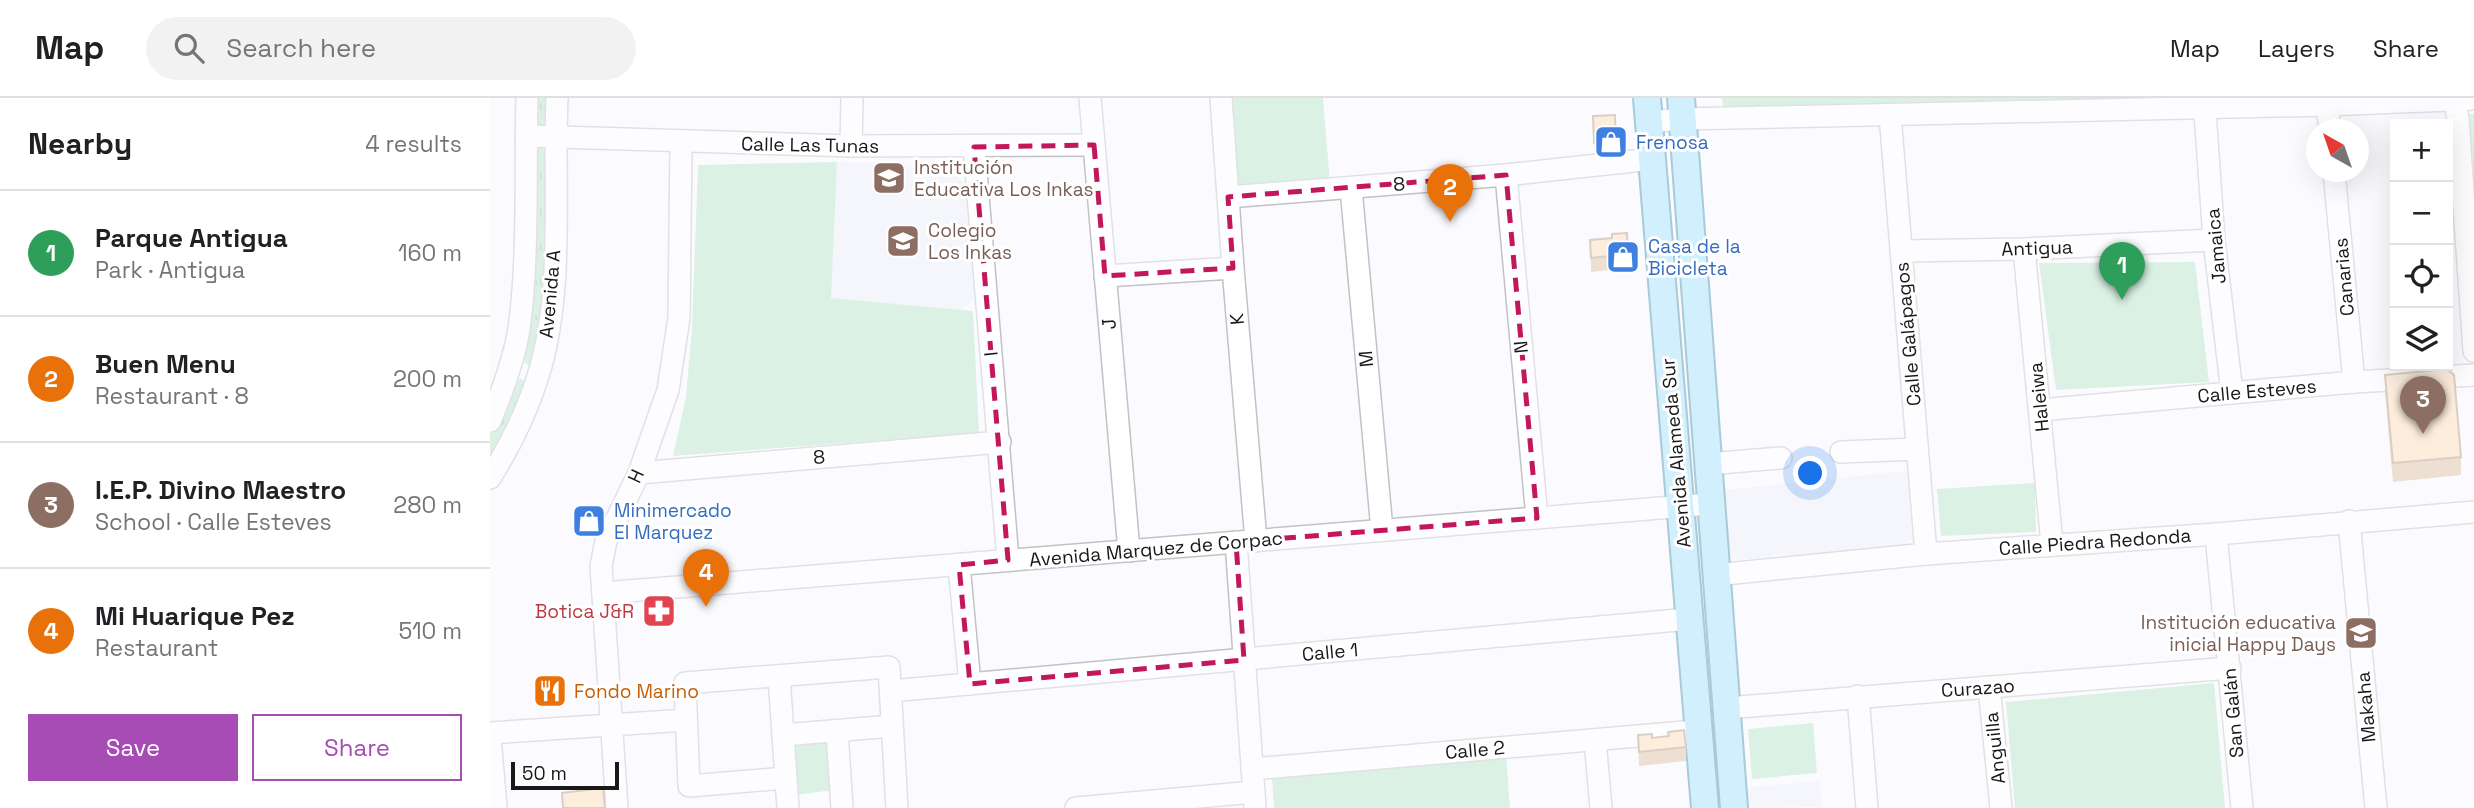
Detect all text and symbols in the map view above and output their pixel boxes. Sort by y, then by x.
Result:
search box [146,17,636,80]
text: Map [35,27,104,69]
icon: search [170,29,208,67]
text: Search here [226,31,376,65]
text: Map [2170,33,2220,64]
text: Layers [2258,33,2335,64]
text: Share [2373,33,2439,64]
north arrow [2306,119,2369,182]
map controls [2390,119,2453,371]
button: + [2390,119,2453,182]
shop icon: Frenosa [1592,123,1630,161]
text: Nearby [28,124,132,163]
text: 4 results [365,129,462,159]
place label: Frenosa [1636,130,1709,155]
street label: Calle Las Tunas [741,131,879,159]
place label: Institución Educativa Los Inkas [914,155,1094,202]
school or university icon: Institución Educativa Los Inkas [870,159,908,197]
pin: 2 [1427,164,1473,222]
street label: 8 [1392,171,1406,197]
button: − [2390,182,2453,245]
street label: Jamaica [2200,207,2232,285]
place label: Colegio Los Inkas [928,218,1012,265]
text: Parque Antigua [95,221,288,255]
school or university icon: Colegio Los Inkas [884,222,922,260]
place label: Casa de la Bicicleta [1648,234,1741,281]
street label: Antigua [2001,234,2073,262]
street label: Canarias [2328,237,2360,317]
text: 1 [46,238,56,268]
text: 160 m [398,238,462,268]
shop icon: Casa de la Bicicleta [1604,238,1642,276]
pin: 1 [2099,242,2145,300]
button: locate [2390,245,2453,308]
street label: Avenida A [534,249,566,339]
text: Park · Antigua [95,255,245,285]
street label: Calle Galápagos [1889,261,1927,407]
button: layers [2390,308,2453,371]
street label: K [1224,312,1250,326]
street label: J [1096,317,1122,331]
street label: N [1508,340,1534,354]
text: Buen Menu [95,347,236,381]
street label: I [978,350,1004,358]
street label: M [1353,350,1379,368]
street label: Avenida Alameda Sur [1655,357,1697,549]
street label: Haleiwa [2023,361,2055,433]
text: 2 [44,364,58,394]
text: 200 m [393,364,462,394]
street label: Calle Esteves [2196,373,2318,409]
pin: 3 [2400,376,2446,434]
text: Restaurant · 8 [95,381,249,411]
street label: 8 [812,444,826,470]
your location [1793,456,1827,490]
street label: H [622,465,650,487]
text: I.E.P. Divino Maestro [95,473,346,507]
text: 3 [44,490,58,520]
text: 280 m [393,490,462,520]
place label: Minimercado El Marquez [614,498,732,545]
shop icon: Minimercado El Marquez [570,502,608,540]
text: School · Calle Esteves [95,507,332,537]
street label: Calle Piedra Redonda [1998,523,2192,561]
street label: Avenida Marquez de Corpac [1028,525,1284,573]
pin: 4 [683,549,729,607]
pharmacy icon: Botica J&R [640,592,678,630]
text: Mi Huarique Pez [95,599,295,633]
place label: Botica J&R [535,599,634,624]
place label: Institución educativa inicial Happy Days [2141,610,2336,657]
school or university icon: Institución educativa inicial Happy Days [2342,614,2380,652]
text: 4 [44,616,58,646]
text: 510 m [399,616,462,646]
text: Restaurant [95,633,218,663]
street label: Calle 1 [1301,637,1359,667]
street label: San Galán [2217,667,2249,759]
street label: Makaha [2350,671,2382,743]
restaurant icon: Fondo Marino [531,672,569,710]
street label: Curazao [1940,673,2016,703]
place label: Fondo Marino [574,679,699,704]
street label: Anguilla [1979,711,2011,785]
button: Save [28,714,238,781]
button: Share [252,714,462,781]
street label: Calle 2 [1444,735,1506,765]
scale bar [511,759,620,791]
text: 50 m [522,761,567,786]

